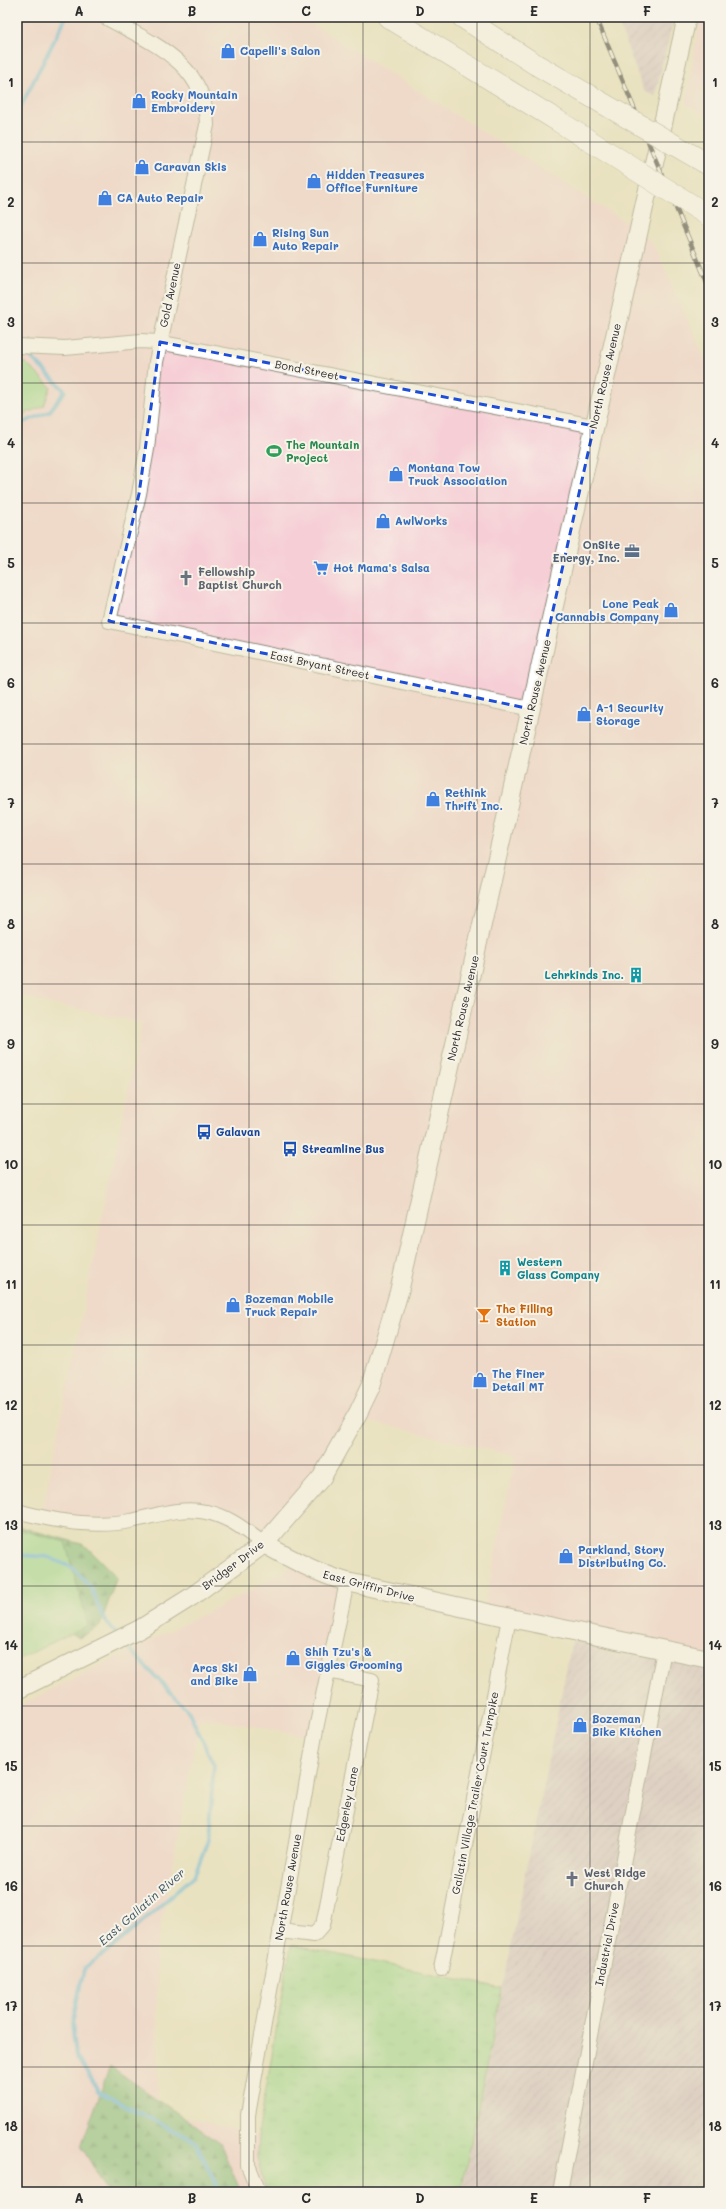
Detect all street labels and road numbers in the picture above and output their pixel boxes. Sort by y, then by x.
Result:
street label: Gold Avenue [155,261,184,329]
street label: North Rouse Avenue [585,321,624,430]
street label: Bond Street [274,356,341,383]
street label: North Rouse Avenue [515,637,554,746]
street label: East Bryant Street [269,647,371,682]
street label: North Rouse Avenue [443,953,482,1062]
street label: Bridger Drive [199,1536,267,1593]
street label: East Griffin Drive [322,1566,417,1605]
street label: Gallatin Village Trailer Court Turnpike [447,1690,502,1895]
street label: Edgerley Lane [332,1765,361,1843]
street label: North Rouse Avenue [271,1832,304,1941]
street label: Industrial Drive [591,1900,622,1987]

